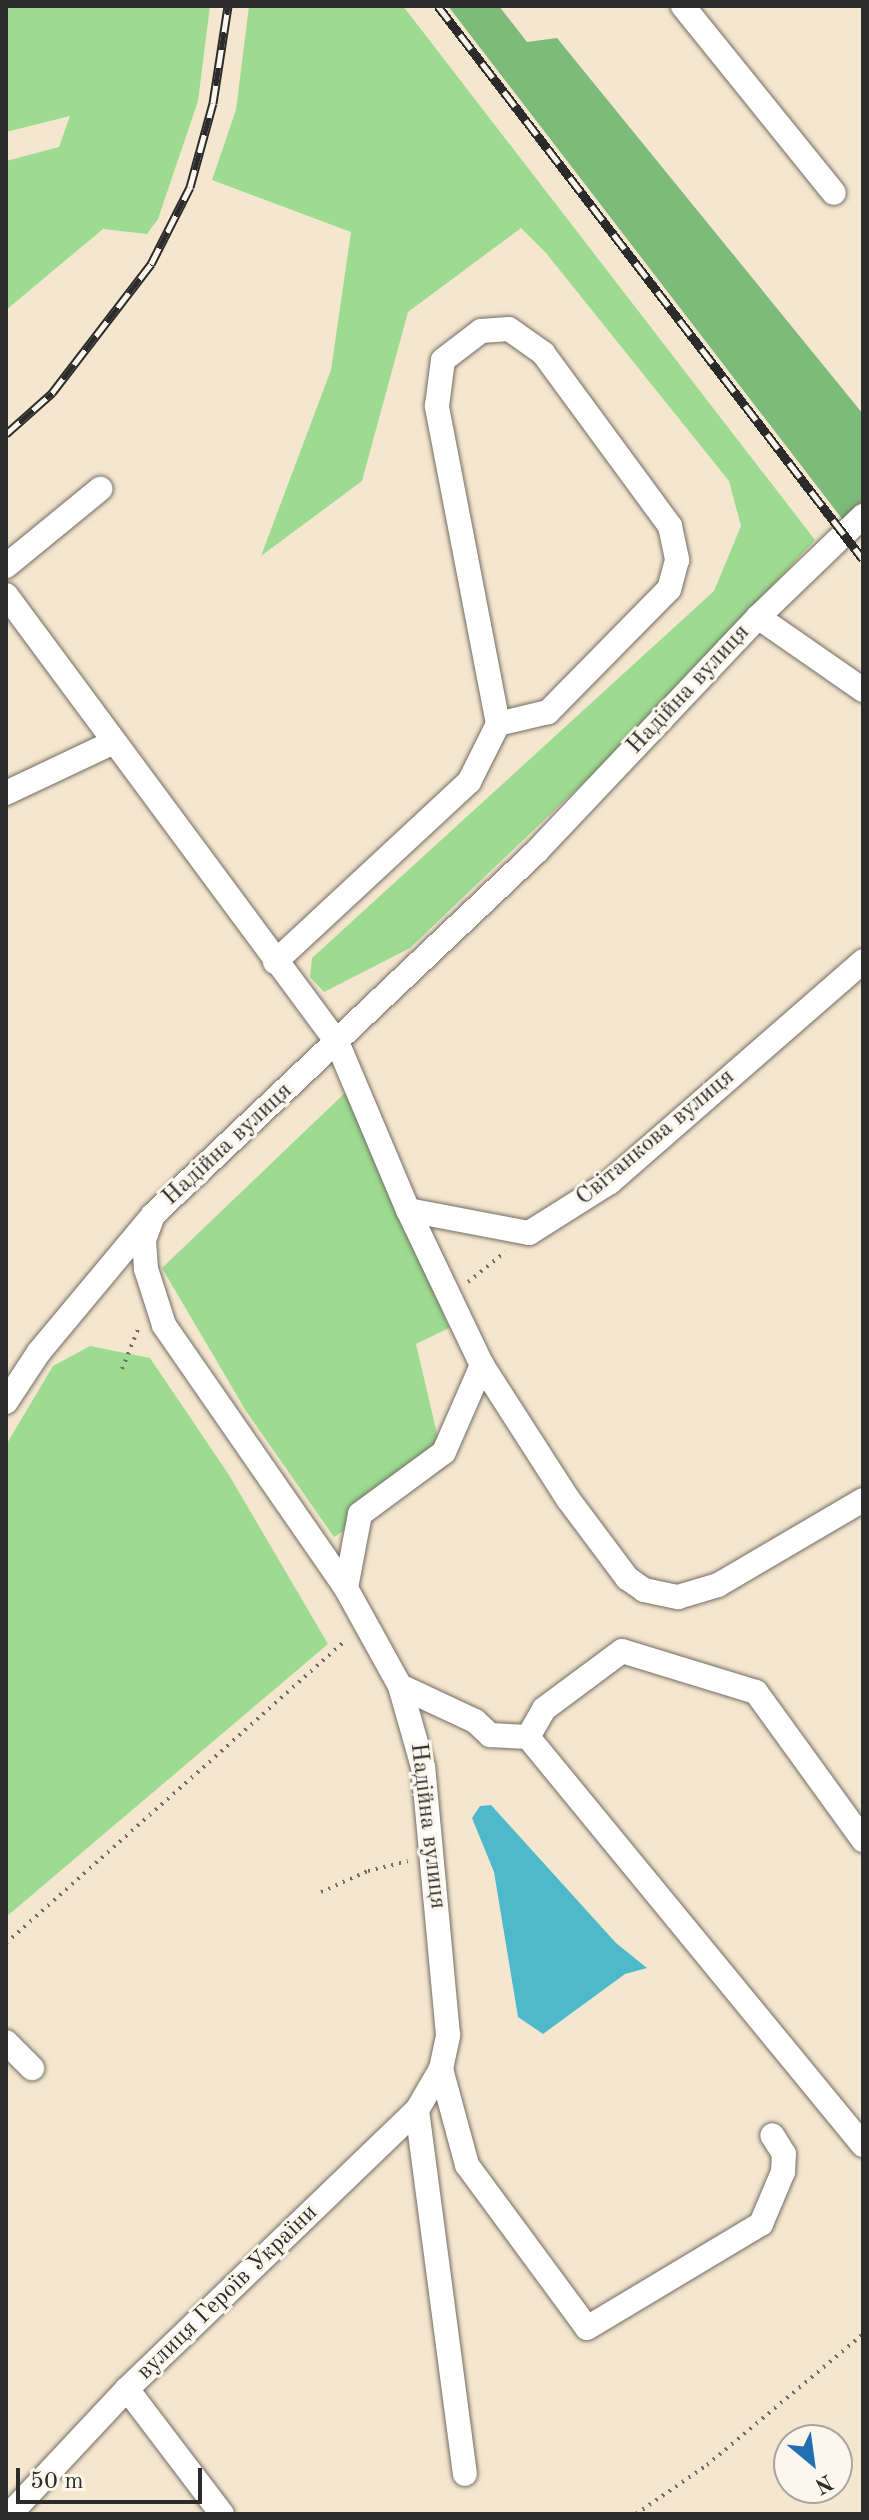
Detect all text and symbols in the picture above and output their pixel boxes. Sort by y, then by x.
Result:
street label: Надійна вулиця [621,619,757,761]
street label: Світанкова вулиця [571,1063,741,1213]
street label: Надійна вулиця [157,1077,299,1213]
street label: Надійна вулиця [403,1741,451,1911]
street label: вулиця Героїв України [132,2199,324,2387]
north arrow [773,2424,853,2504]
scale bar [20,2452,206,2502]
text: 50 m [30,2470,84,2494]
text: N [811,2470,836,2497]

